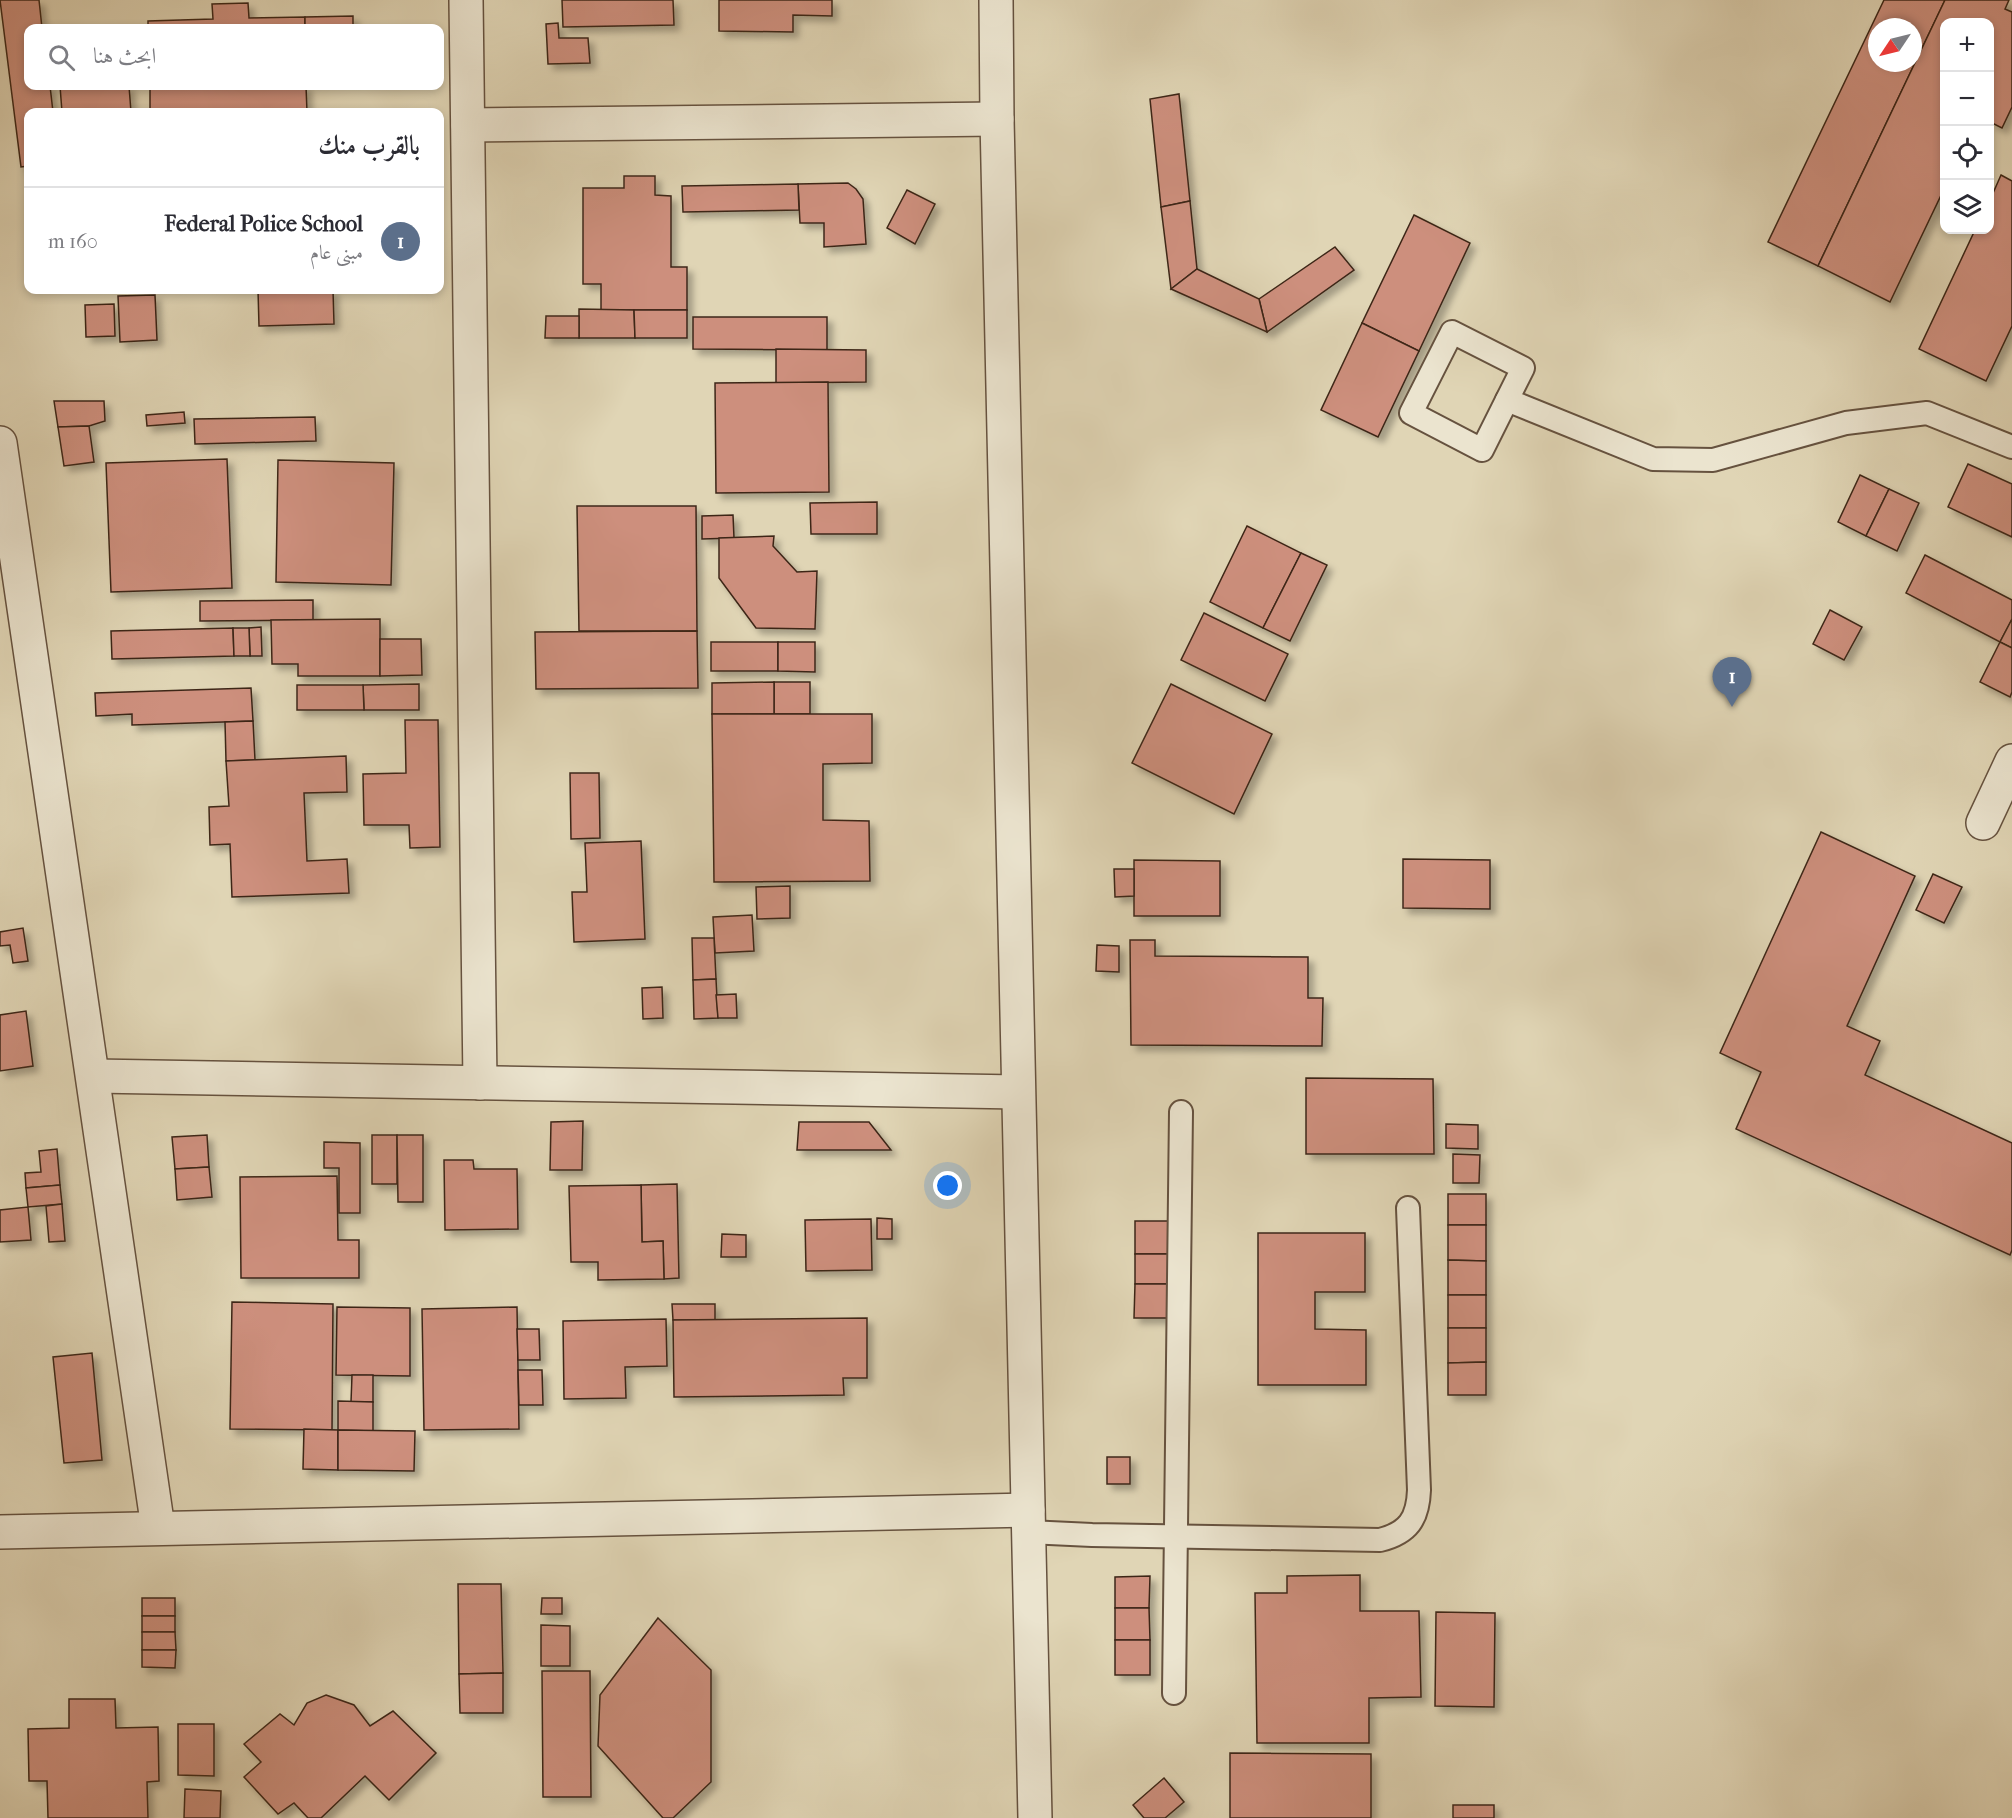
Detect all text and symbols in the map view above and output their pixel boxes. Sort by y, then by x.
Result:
north arrow [1868,18,1922,72]
map controls [1940,18,1994,234]
button: + [1940,18,1994,72]
search box [24,24,444,90]
icon: search [45,41,78,74]
text: ابحث هنا [93,43,156,69]
button: − [1940,72,1994,126]
button: locate [1940,126,1994,180]
text: بالقرب منك [318,130,420,161]
button: layers [1940,180,1994,234]
text: Federal Police School [164,211,363,237]
text: 160 m [48,230,98,253]
text: 1 [397,230,404,253]
text: مبنى عام [310,241,363,264]
pin: 1 [1712,658,1752,707]
your location [933,1171,962,1200]

